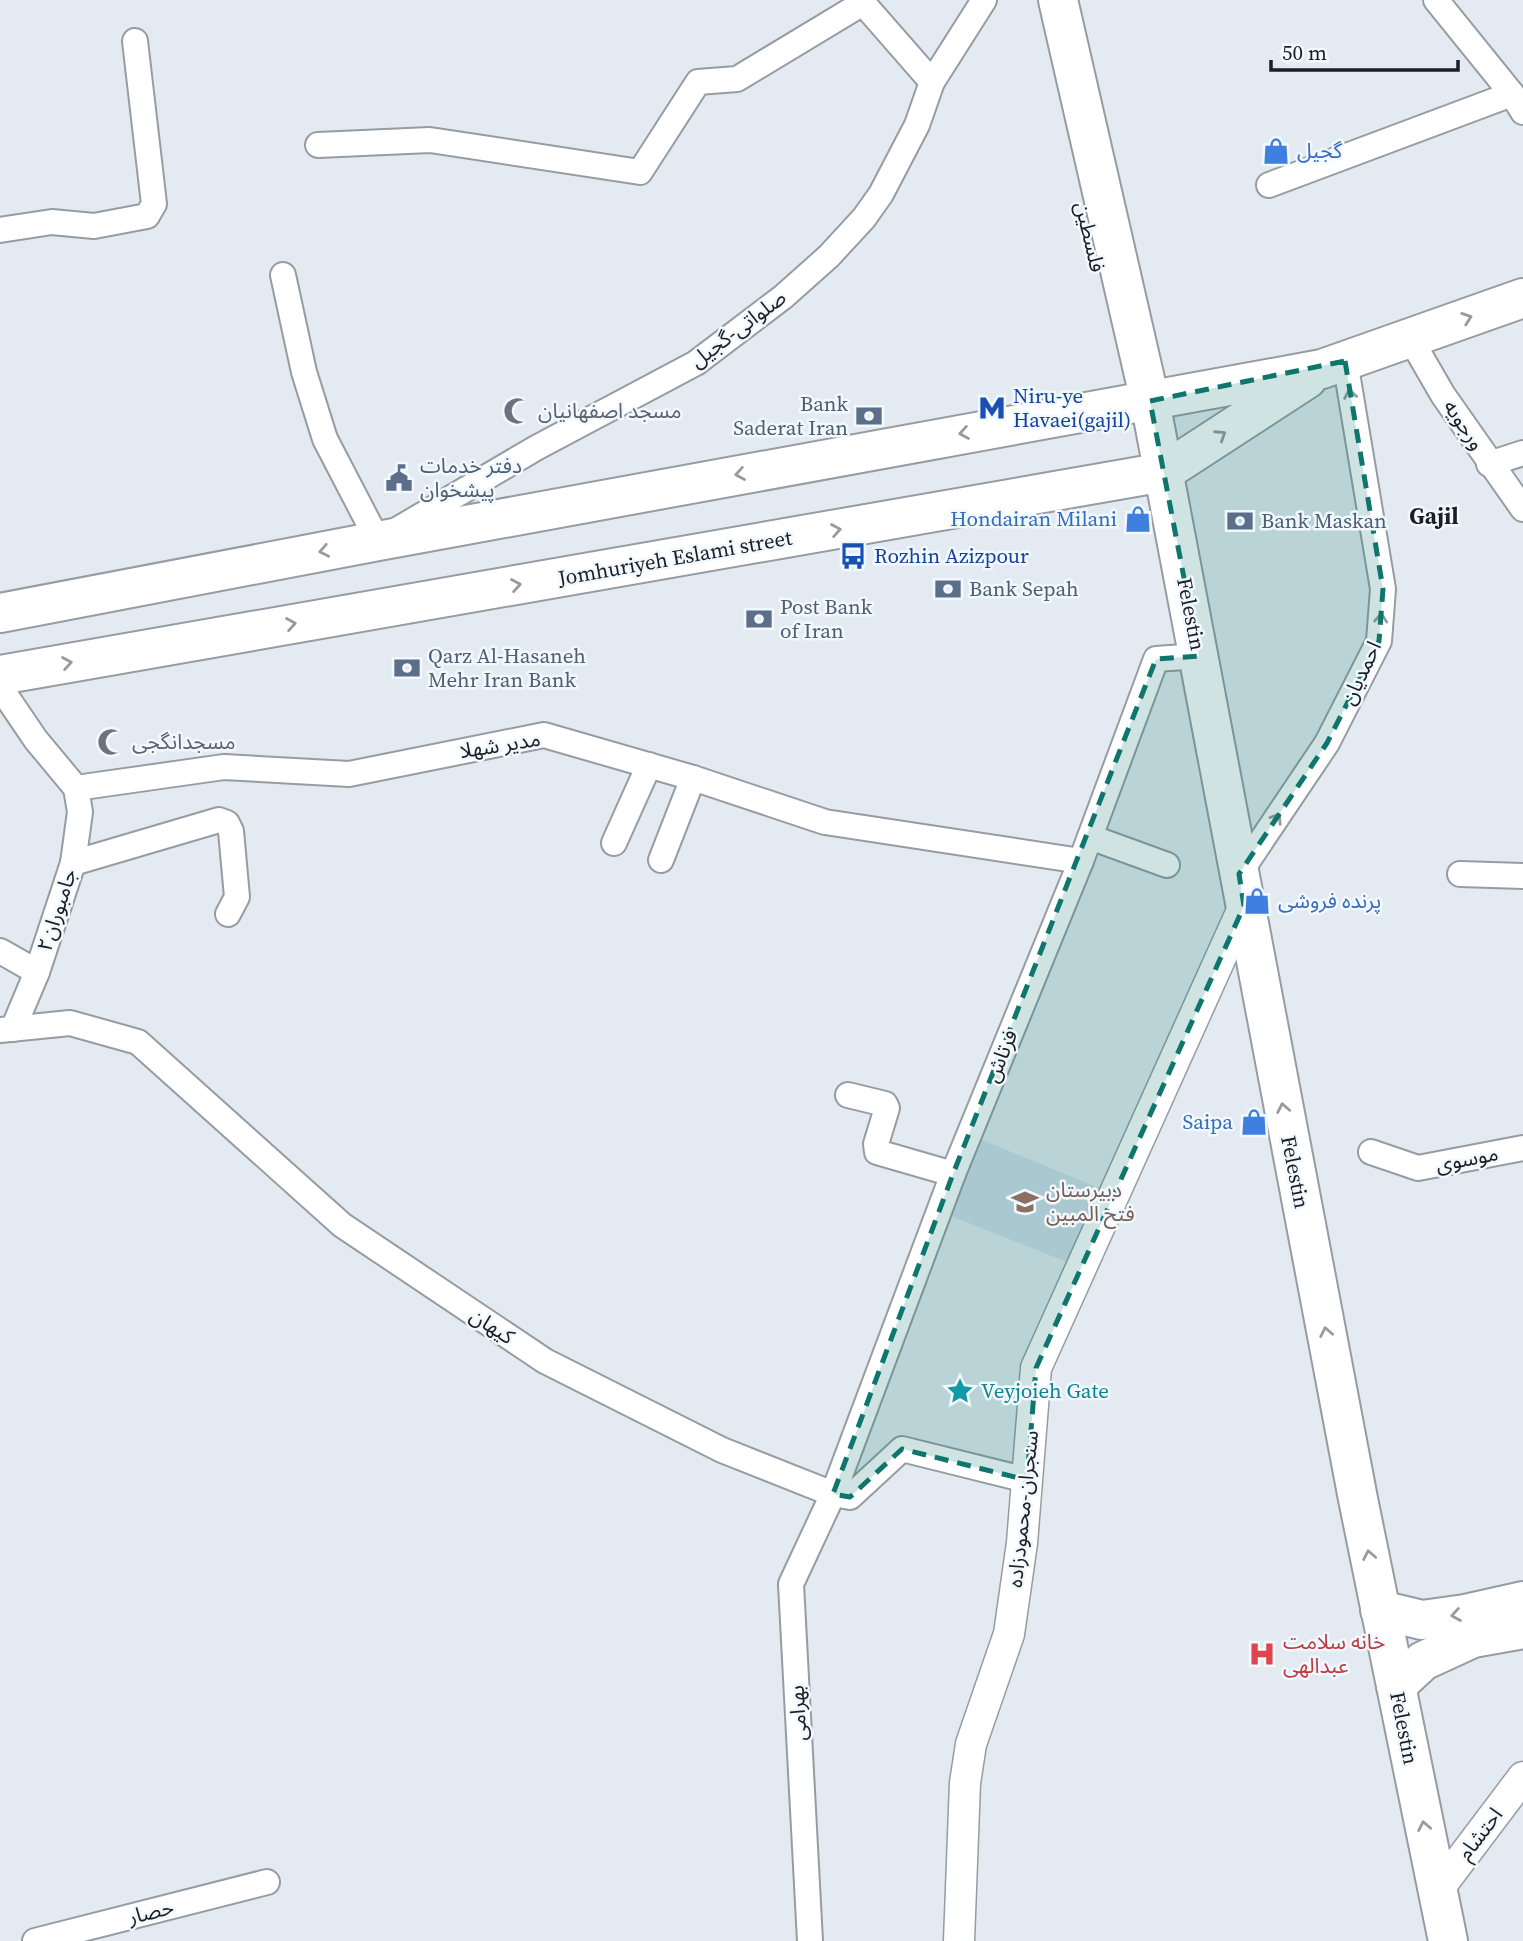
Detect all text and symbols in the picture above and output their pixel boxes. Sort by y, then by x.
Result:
scale bar [1271,28,1458,72]
text: 50 m [1282,38,1327,67]
shop icon: گجیل [1261,136,1291,166]
place label: گجیل [1297,136,1343,165]
street label: فلسطین [1068,199,1113,275]
street label: صلواتی-گجیل [684,283,792,374]
one-way arrow [1460,312,1472,326]
place label: Niru-ye Havaei(gajil) [1013,381,1131,434]
one-way arrow [1344,388,1359,400]
place label: Bank Saderat Iran [733,389,849,442]
metro station icon: Niru-ye Havaei(gajil) [977,393,1007,423]
street label: ورجویه [1437,394,1492,456]
mosque icon: مسجد اصفهانیان [502,396,532,426]
place label: مسجد اصفهانیان [538,396,681,425]
bank icon: Bank Saderat Iran [854,401,884,431]
one-way arrow [958,425,970,440]
one-way arrow [1213,430,1226,443]
place label: دفتر خدمات پیشخوان [420,451,522,504]
public building icon: دفتر خدمات پیشخوان [384,463,414,493]
one-way arrow [734,466,746,481]
district label: Gajil [1409,500,1459,532]
place label: Hondairan Milani [950,504,1117,533]
shop icon: Hondairan Milani [1123,504,1153,534]
bank icon: Bank Maskan [1225,506,1255,536]
place label: Bank Maskan [1261,506,1387,535]
street label: Jomhuriyeh Eslami street [555,523,794,593]
one-way arrow [830,523,842,538]
bus stop icon: Rozhin Azizpour [838,541,868,571]
place label: Rozhin Azizpour [874,541,1029,570]
one-way arrow [318,543,330,558]
bank icon: Bank Sepah [933,574,963,604]
place label: Bank Sepah [969,574,1079,603]
street label: Felestin [1170,575,1213,653]
one-way arrow [509,579,521,594]
place label: Post Bank of Iran [780,592,873,645]
bank icon: Post Bank of Iran [744,604,774,634]
one-way arrow [1373,612,1388,623]
one-way arrow [285,617,297,632]
street label: احمدیان [1333,636,1388,709]
place label: Qarz Al-Hasaneh Mehr Iran Bank [428,641,586,694]
bank icon: Qarz Al-Hasaneh Mehr Iran Bank [392,653,422,683]
one-way arrow [61,656,73,671]
street label: مدیر شهلا [457,724,542,765]
mosque icon: مسجدانگجی [96,727,126,757]
place label: مسجدانگجی [132,727,236,756]
one-way arrow [1269,813,1281,826]
street label: جامبوران۲ [30,865,83,955]
shop icon: پرنده فروشی [1242,886,1272,916]
place label: پرنده فروشی [1278,886,1381,915]
street label: فرتاش [977,1025,1024,1087]
one-way arrow [1277,1102,1292,1114]
place label: Saipa [1183,1107,1233,1136]
shop icon: Saipa [1239,1107,1269,1137]
street label: Felestin [1274,1133,1317,1211]
street label: موسوی [1433,1138,1501,1179]
place label: دبیرستان فتح المبین [1046,1175,1135,1229]
school or university icon: دبیرستان فتح المبین [1010,1187,1040,1217]
street label: کیهان [464,1300,520,1351]
one-way arrow [1319,1326,1334,1338]
place icon: Veyjoieh Gate [945,1376,975,1406]
place label: Veyjoieh Gate [981,1376,1109,1405]
street label: سنجران-محمودزاده [1000,1429,1045,1589]
one-way arrow [1363,1549,1378,1561]
one-way arrow [1450,1607,1462,1622]
place label: خانه سلامت عبدالهی [1283,1627,1385,1680]
hospital icon: خانه سلامت عبدالهی [1247,1639,1277,1669]
street label: بهرامی [782,1685,813,1742]
street label: Felestin [1383,1689,1426,1767]
street label: احتشام [1450,1801,1511,1867]
one-way arrow [1417,1820,1432,1832]
street label: حصار [124,1892,177,1931]

